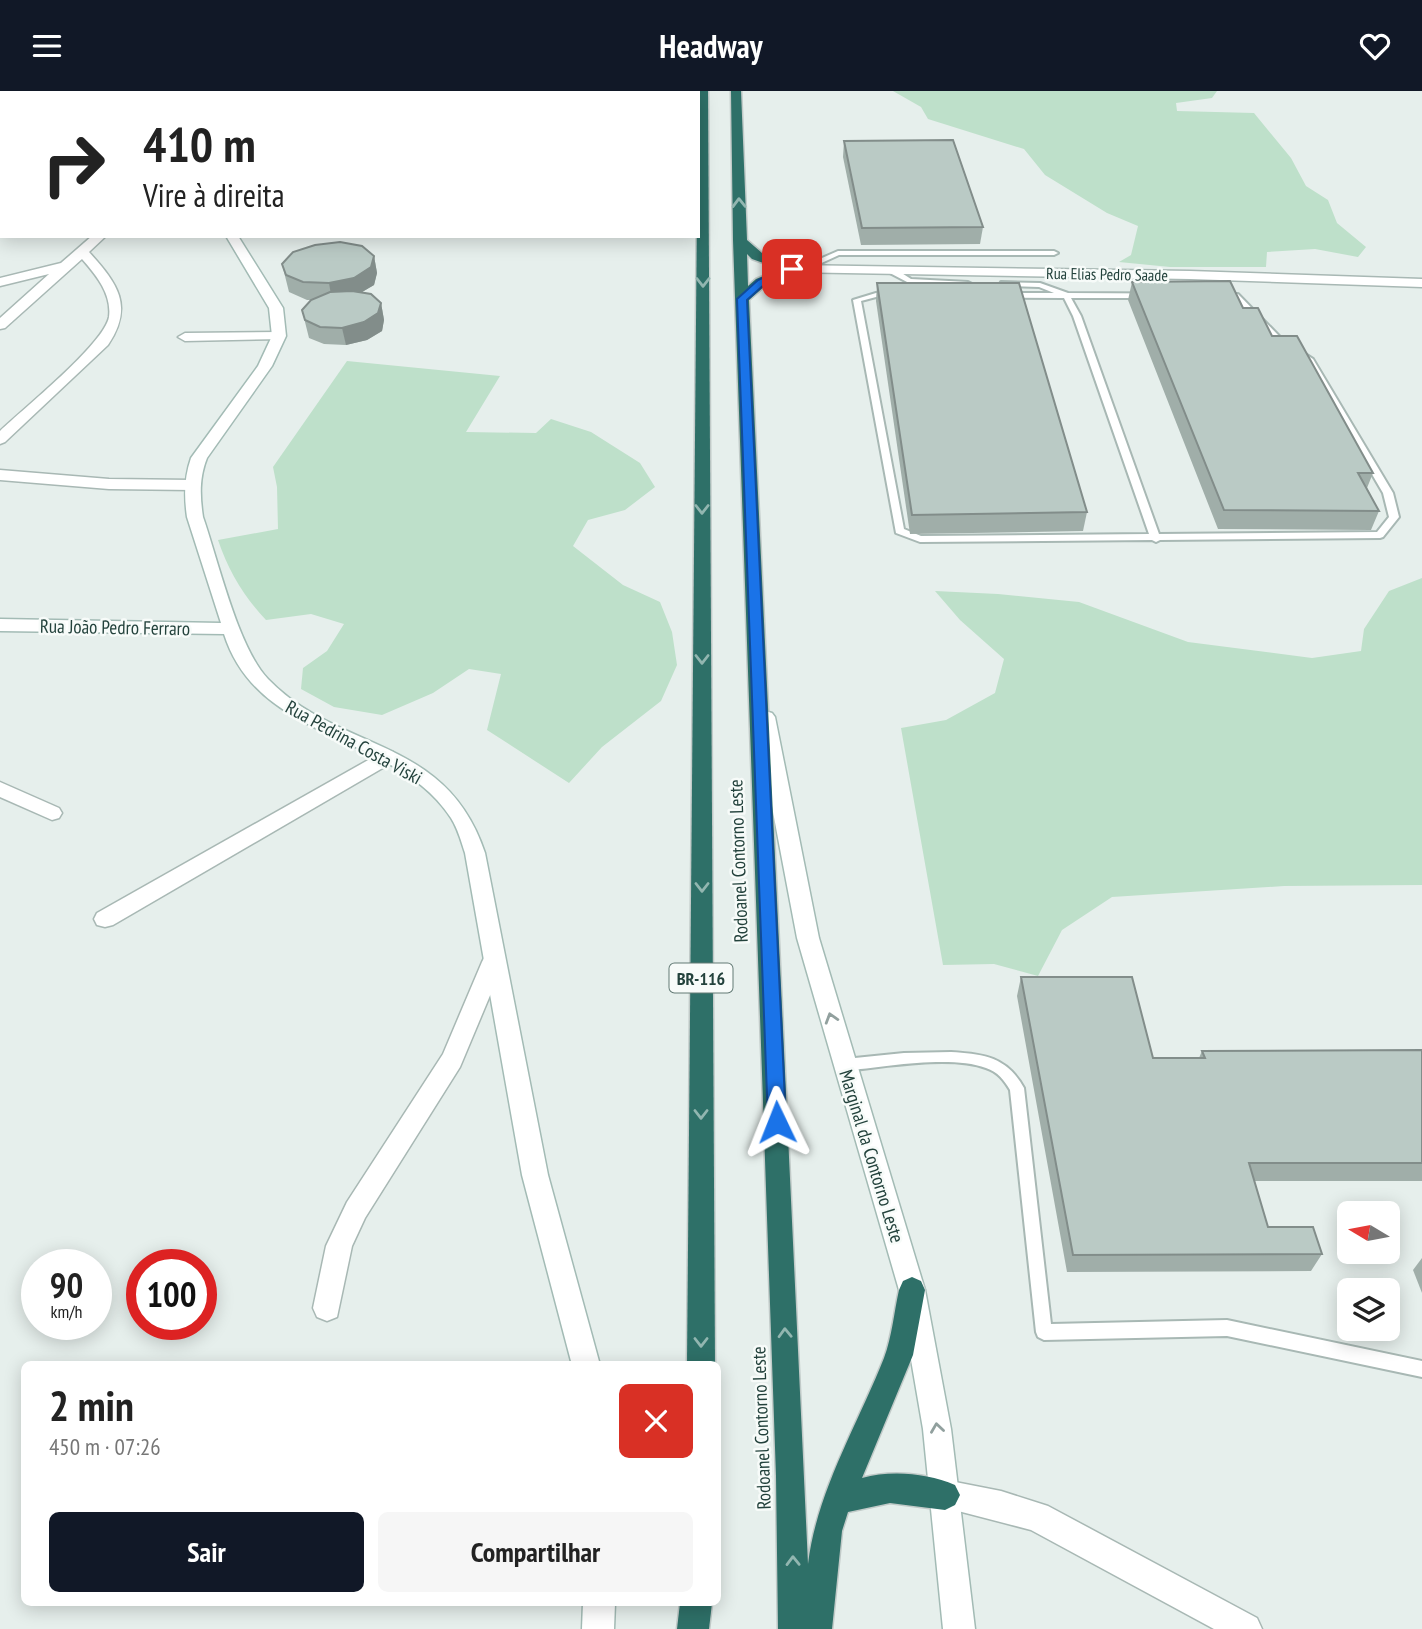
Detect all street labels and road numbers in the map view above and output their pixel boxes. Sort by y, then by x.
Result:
street label: Rua Elias Pedro Saade [1046,263,1168,285]
street label: Rua João Pedro Ferraro [40,614,190,640]
street label: Rua Pedrina Costa Viski [282,695,426,789]
street label: Rodoanel Contorno Leste [723,779,753,943]
road number: BR-116 [670,963,732,993]
street label: Marginal da Contorno Leste [834,1067,910,1245]
street label: Rodoanel Contorno Leste [746,1346,776,1510]

